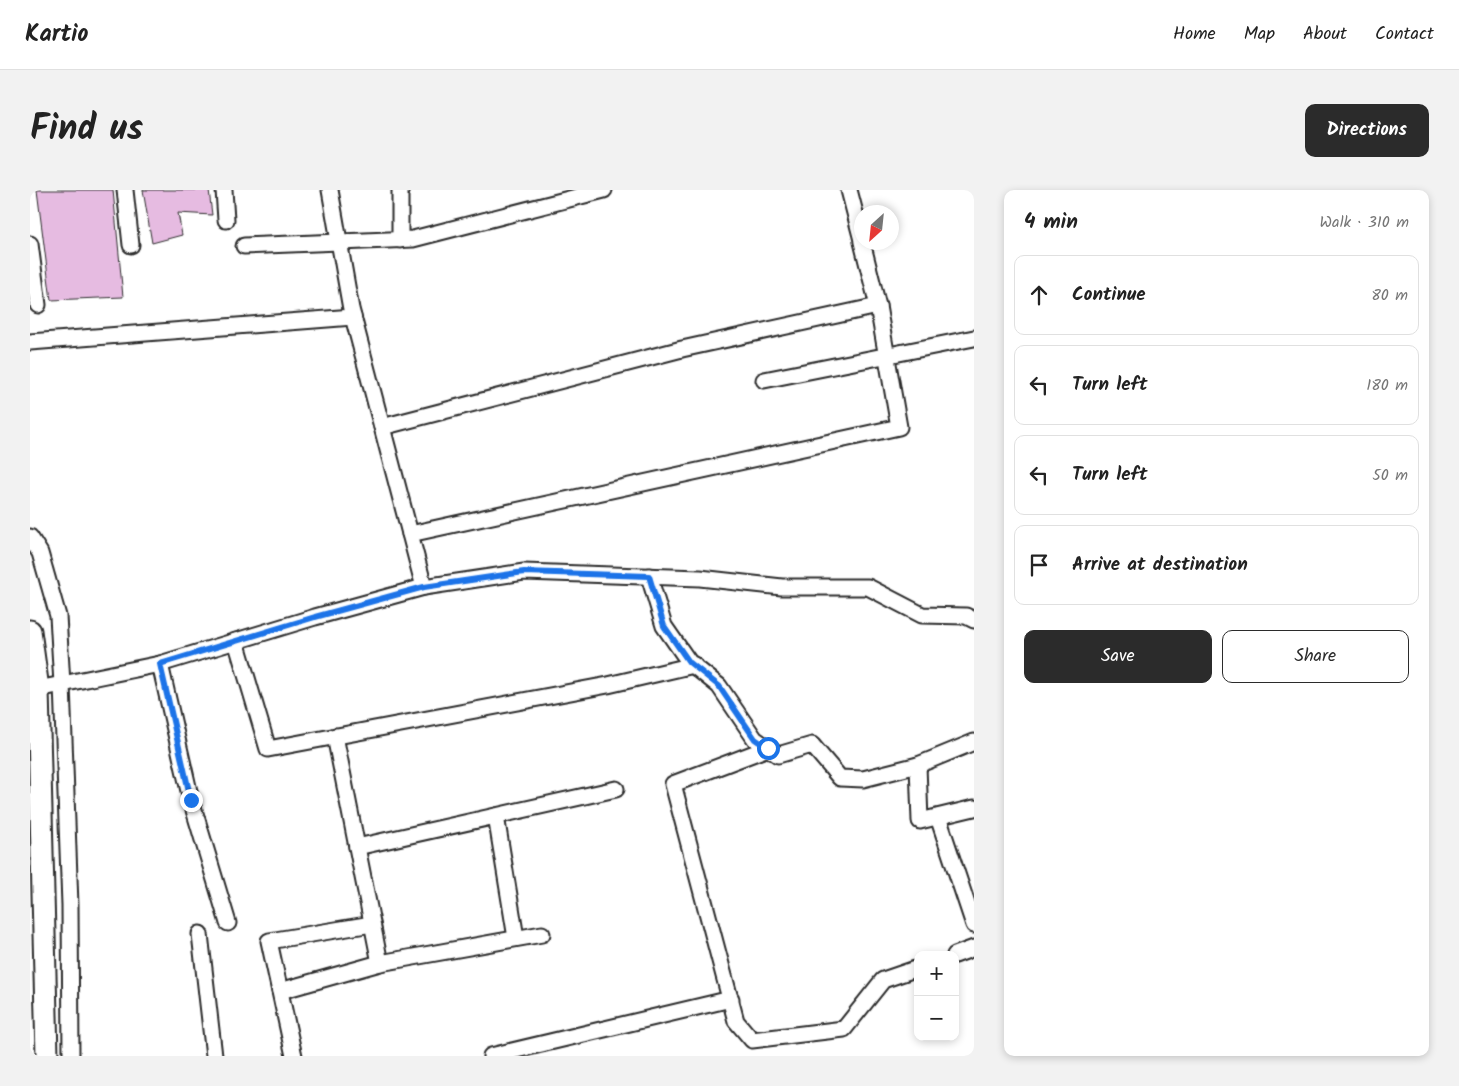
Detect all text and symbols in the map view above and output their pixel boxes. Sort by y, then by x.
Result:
text: Kartio [25,15,88,54]
text: Home [1173,20,1216,49]
text: Map [1244,20,1275,49]
text: About [1303,20,1347,49]
text: Contact [1375,20,1434,49]
text: Find us [30,102,143,158]
button: Directions [1305,104,1429,157]
north arrow [854,205,899,250]
text: 4 min [1024,206,1078,239]
text: Walk · 310 m [1320,210,1409,235]
text: Continue [1072,280,1145,310]
icon: ahead [1025,281,1053,309]
text: 80 m [1371,283,1408,308]
text: Turn left [1072,370,1147,400]
icon: left [1025,371,1053,399]
text: 180 m [1366,373,1408,398]
text: Turn left [1072,460,1147,490]
icon: left [1025,461,1053,489]
text: 50 m [1372,463,1408,488]
text: Arrive at destination [1072,550,1248,580]
icon: arrive [1025,551,1053,579]
button: Save [1024,630,1212,683]
button: Share [1222,630,1409,683]
route start [757,737,780,760]
route end [180,789,203,812]
map controls [914,951,959,1041]
button: + [914,951,959,996]
button: − [914,996,959,1041]

